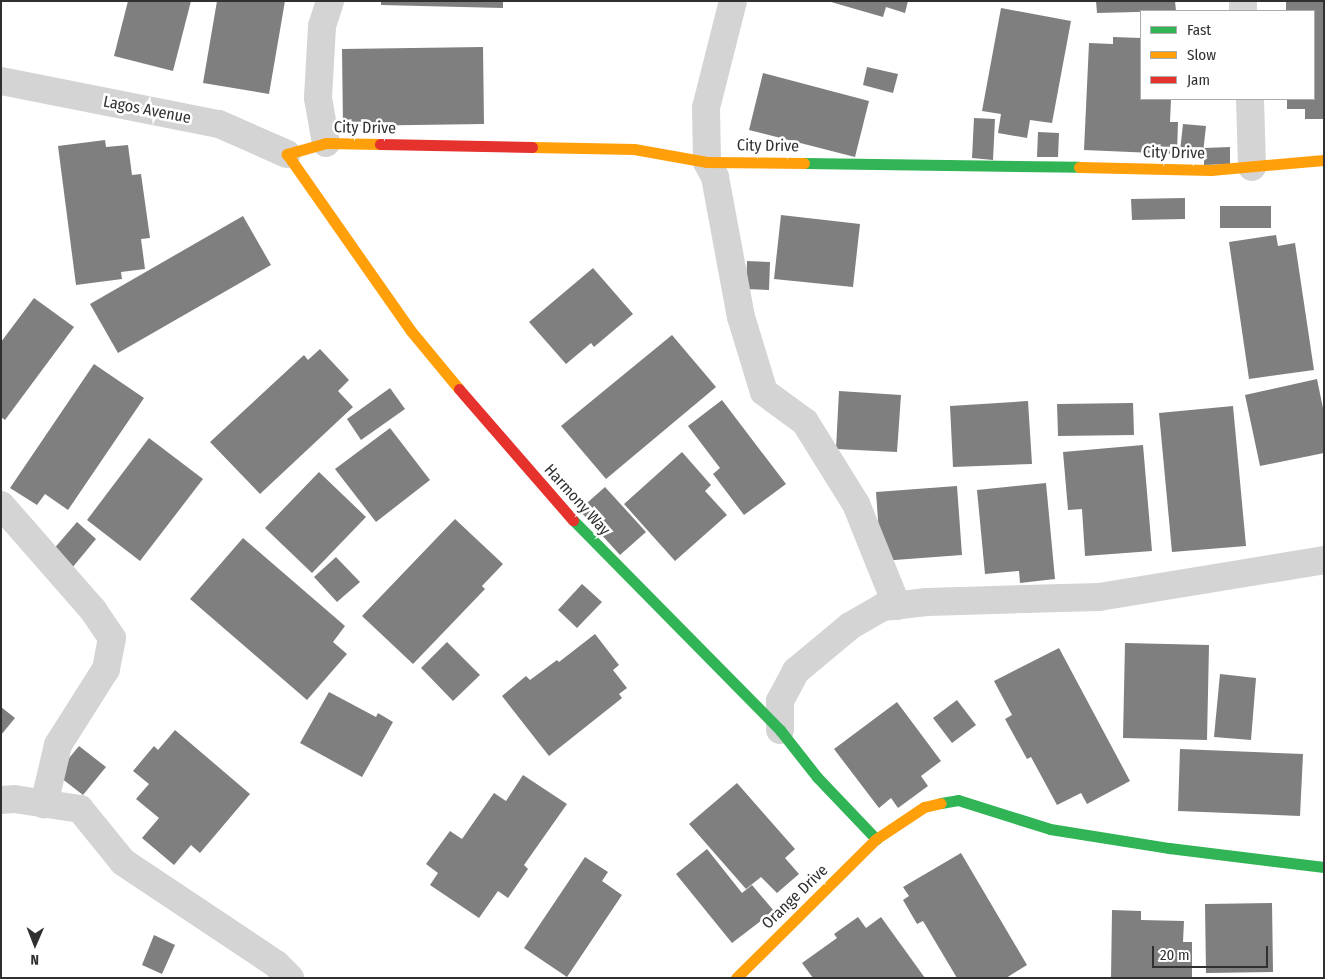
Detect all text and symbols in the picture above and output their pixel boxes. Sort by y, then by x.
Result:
legend [1140,10,1315,100]
text: Fast [1187,21,1211,39]
text: Slow [1187,46,1216,64]
text: Jam [1187,71,1210,89]
street label: Lagos Avenue [101,92,193,128]
street label: City Drive [334,118,396,138]
street label: City Drive [737,136,799,156]
street label: City Drive [1143,143,1205,163]
street label: Harmony Way [540,460,614,540]
street label: Orange Drive [758,861,832,933]
north arrow [10,919,60,969]
scale bar [1155,936,1271,968]
text: 20 m [1160,946,1190,964]
text: N [30,951,39,968]

